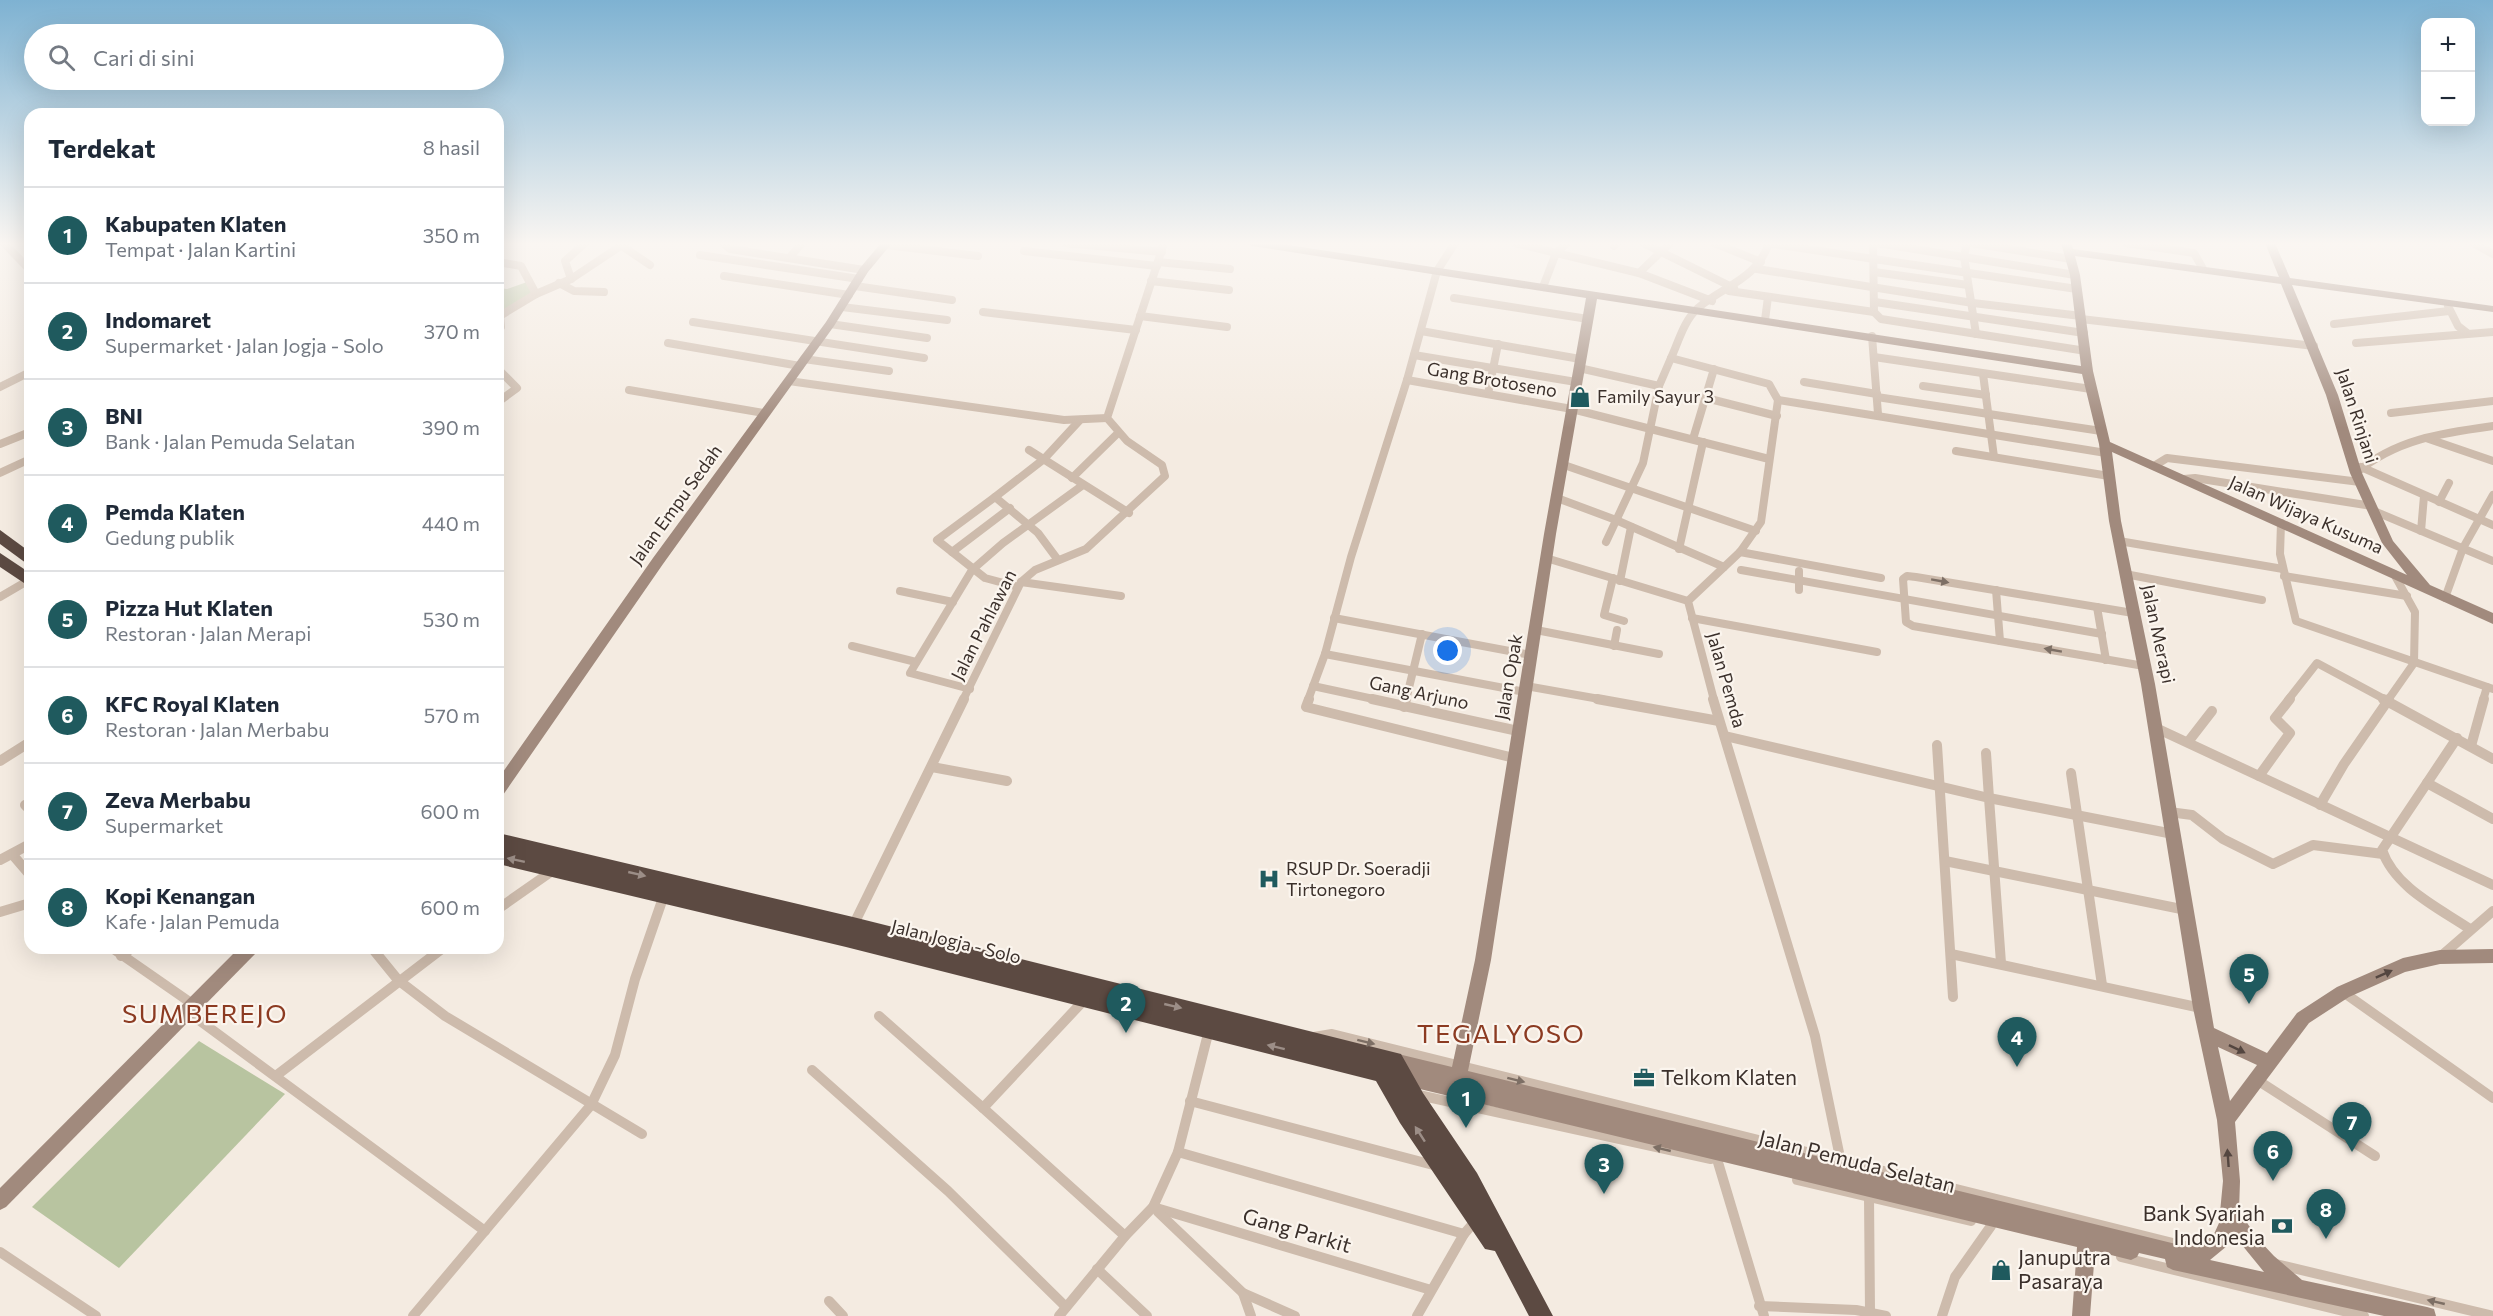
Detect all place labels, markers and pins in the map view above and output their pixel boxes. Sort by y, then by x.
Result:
shop icon: Family Sayur 3 [1568,385,1592,409]
place label: Family Sayur 3 [1597,385,1714,407]
place label: RSUP Dr. Soeradji Tirtonegoro [1286,857,1431,900]
hospital icon: RSUP Dr. Soeradji Tirtonegoro [1257,867,1281,891]
pin: 5 [2230,954,2268,1004]
pin: 2 [1106,984,1146,1033]
pin: 4 [1998,1018,2036,1067]
place label: Telkom Klaten [1661,1064,1797,1089]
office icon: Telkom Klaten [1632,1066,1656,1090]
pin: 1 [1446,1078,1486,1128]
pin: 7 [2332,1102,2372,1152]
pin: 6 [2254,1132,2292,1181]
pin: 3 [1584,1144,1624,1194]
pin: 8 [2306,1190,2346,1239]
place label: Bank Syariah Indonesia [2143,1200,2265,1249]
bank icon: Bank Syariah Indonesia [2270,1214,2294,1238]
place label: Januputra Pasaraya [2018,1244,2111,1293]
shop icon: Januputra Pasaraya [1989,1258,2013,1282]

